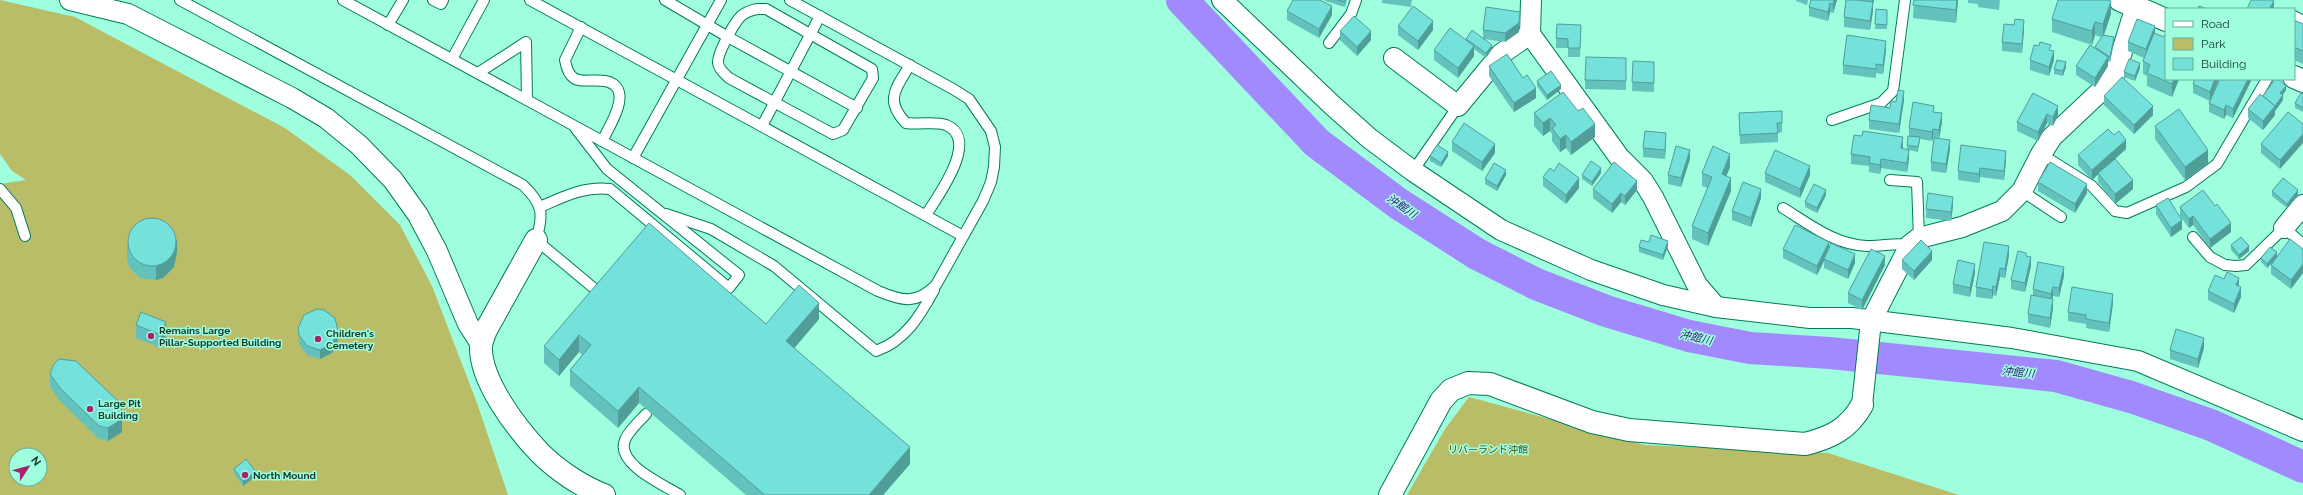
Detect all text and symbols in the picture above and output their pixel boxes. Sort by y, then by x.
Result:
legend [2165,8,2295,80]
text: Road [2201,17,2230,31]
text: Park [2201,37,2226,51]
text: Building [2201,57,2247,71]
water label: 沖館川 [1384,192,1420,222]
place label: Remains Large Pillar-Supported Building [159,325,281,348]
water label: 沖館川 [1678,327,1714,348]
place label: Children's Cemetery [326,328,374,351]
marker: Remains Large Pillar-Supported Building [146,331,156,341]
marker: Children's Cemetery [313,334,323,344]
water label: 沖館川 [2001,364,2036,381]
place label: Large Pit Building [98,398,141,421]
marker: Large Pit Building [85,404,95,414]
park label: リバーランド沖館 [1448,444,1528,455]
north arrow [8,447,48,487]
text: N [28,454,43,469]
marker: North Mound [240,470,250,480]
place label: North Mound [253,470,317,481]

